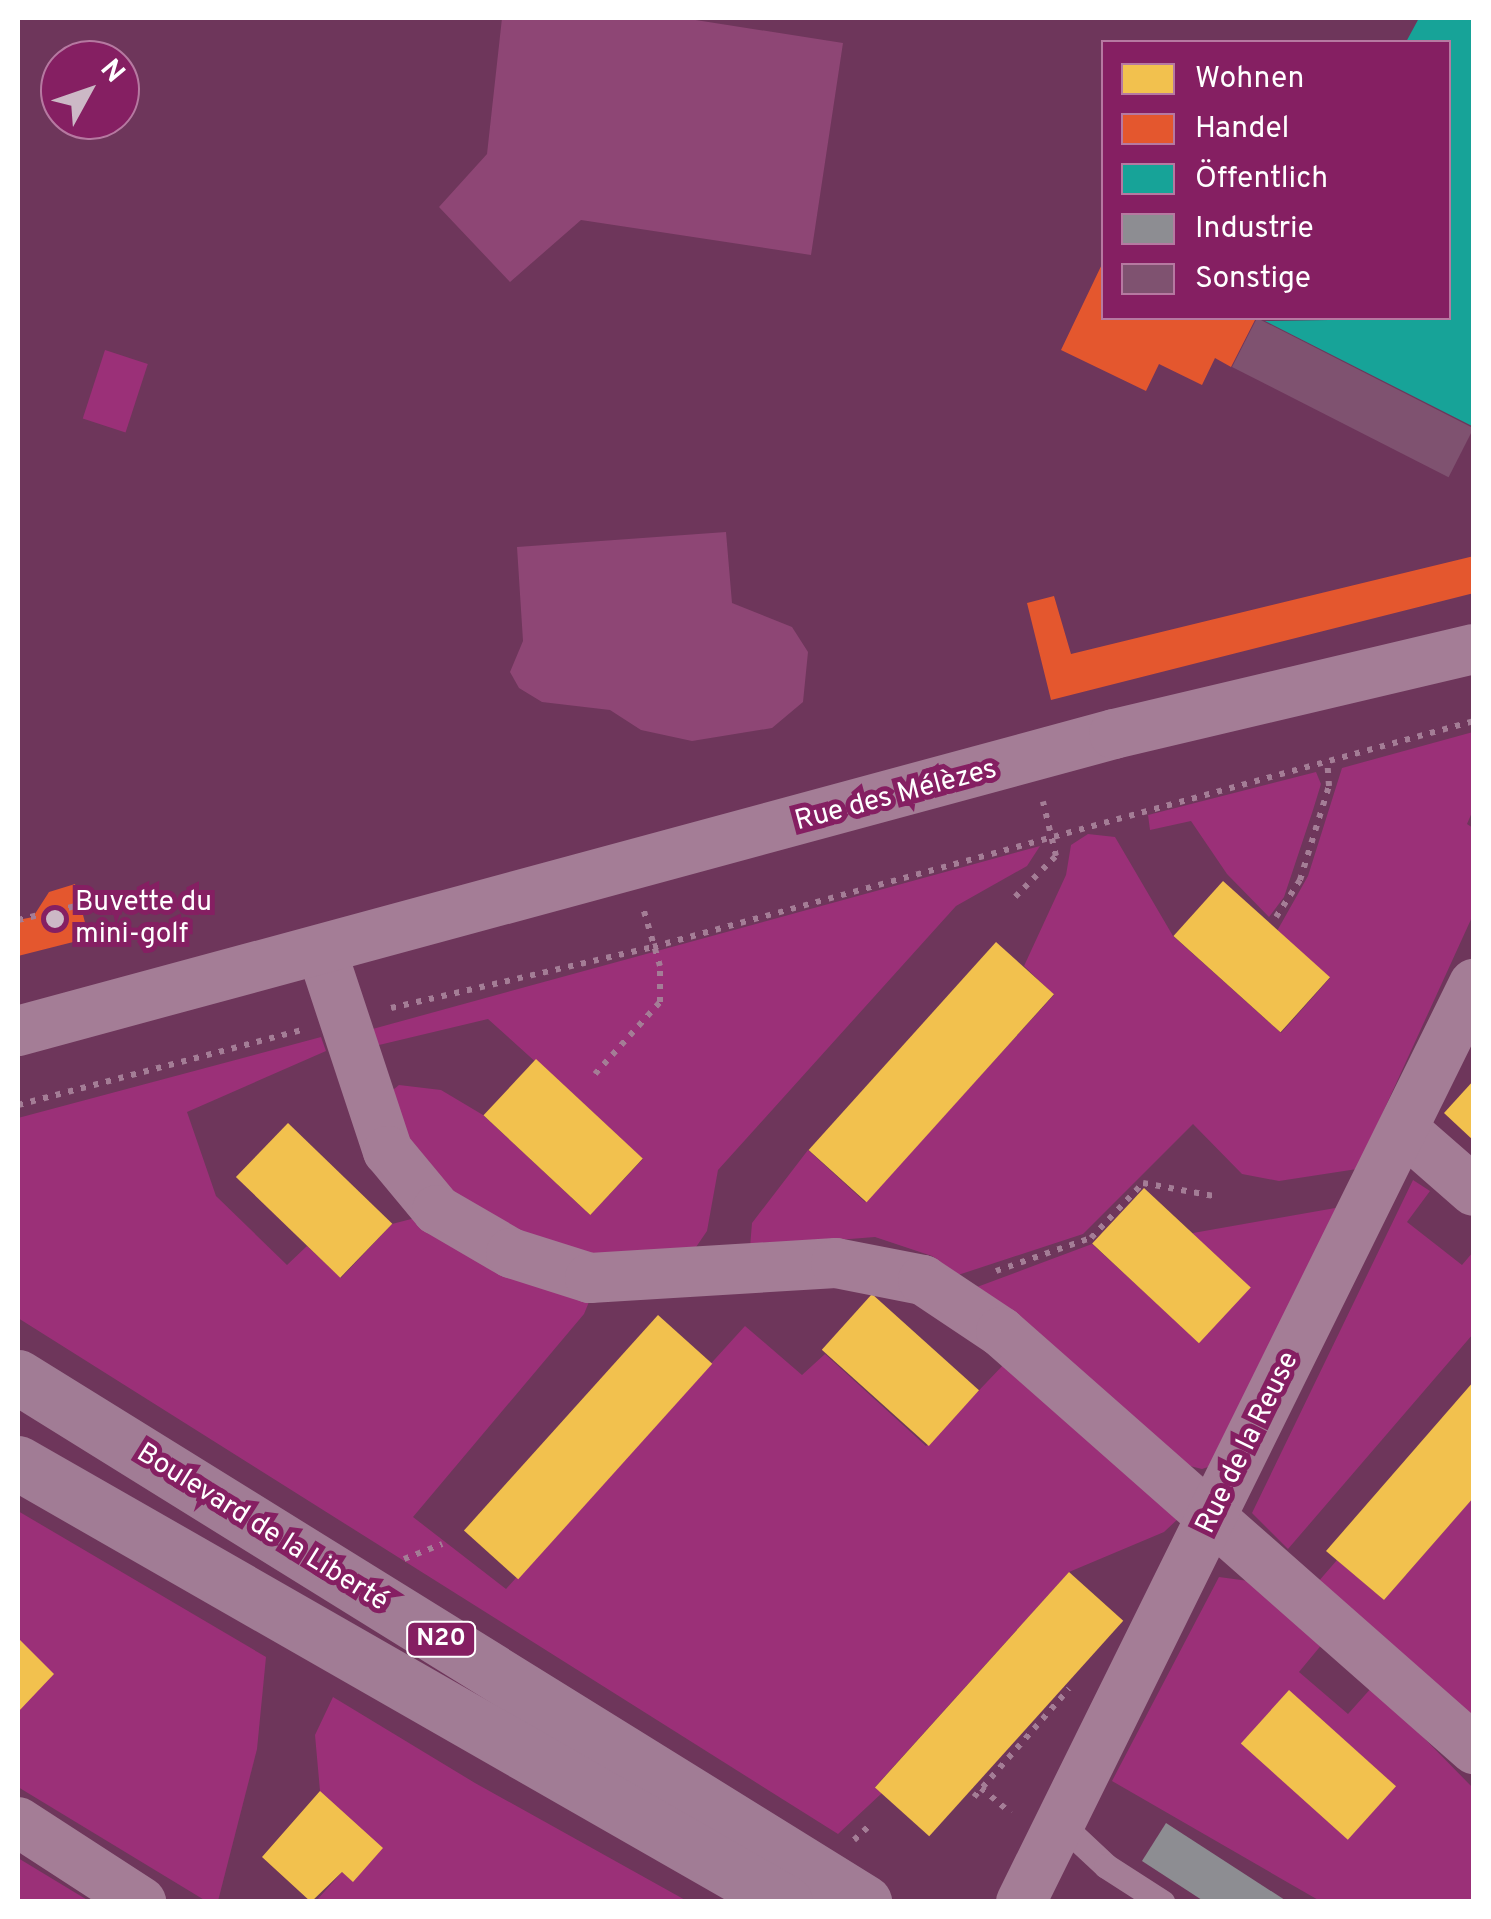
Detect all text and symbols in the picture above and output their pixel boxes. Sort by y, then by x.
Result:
north arrow [40,40,140,140]
legend [1101,40,1451,320]
text: N [91,53,132,91]
text: Wohnen [1195,61,1304,98]
text: Handel [1195,111,1289,148]
text: Öffentlich [1195,161,1328,198]
text: Industrie [1195,211,1314,248]
text: Sonstige [1195,261,1311,298]
street label: Rue des Mélèzes [791,753,1001,839]
place label: Buvette du mini-golf [75,886,212,952]
marker: Buvette du mini-golf [44,908,66,930]
street label: Rue de la Reuse [1189,1347,1307,1539]
street label: Boulevard de la Liberté [130,1437,394,1619]
road number: N20 [406,1619,476,1659]

